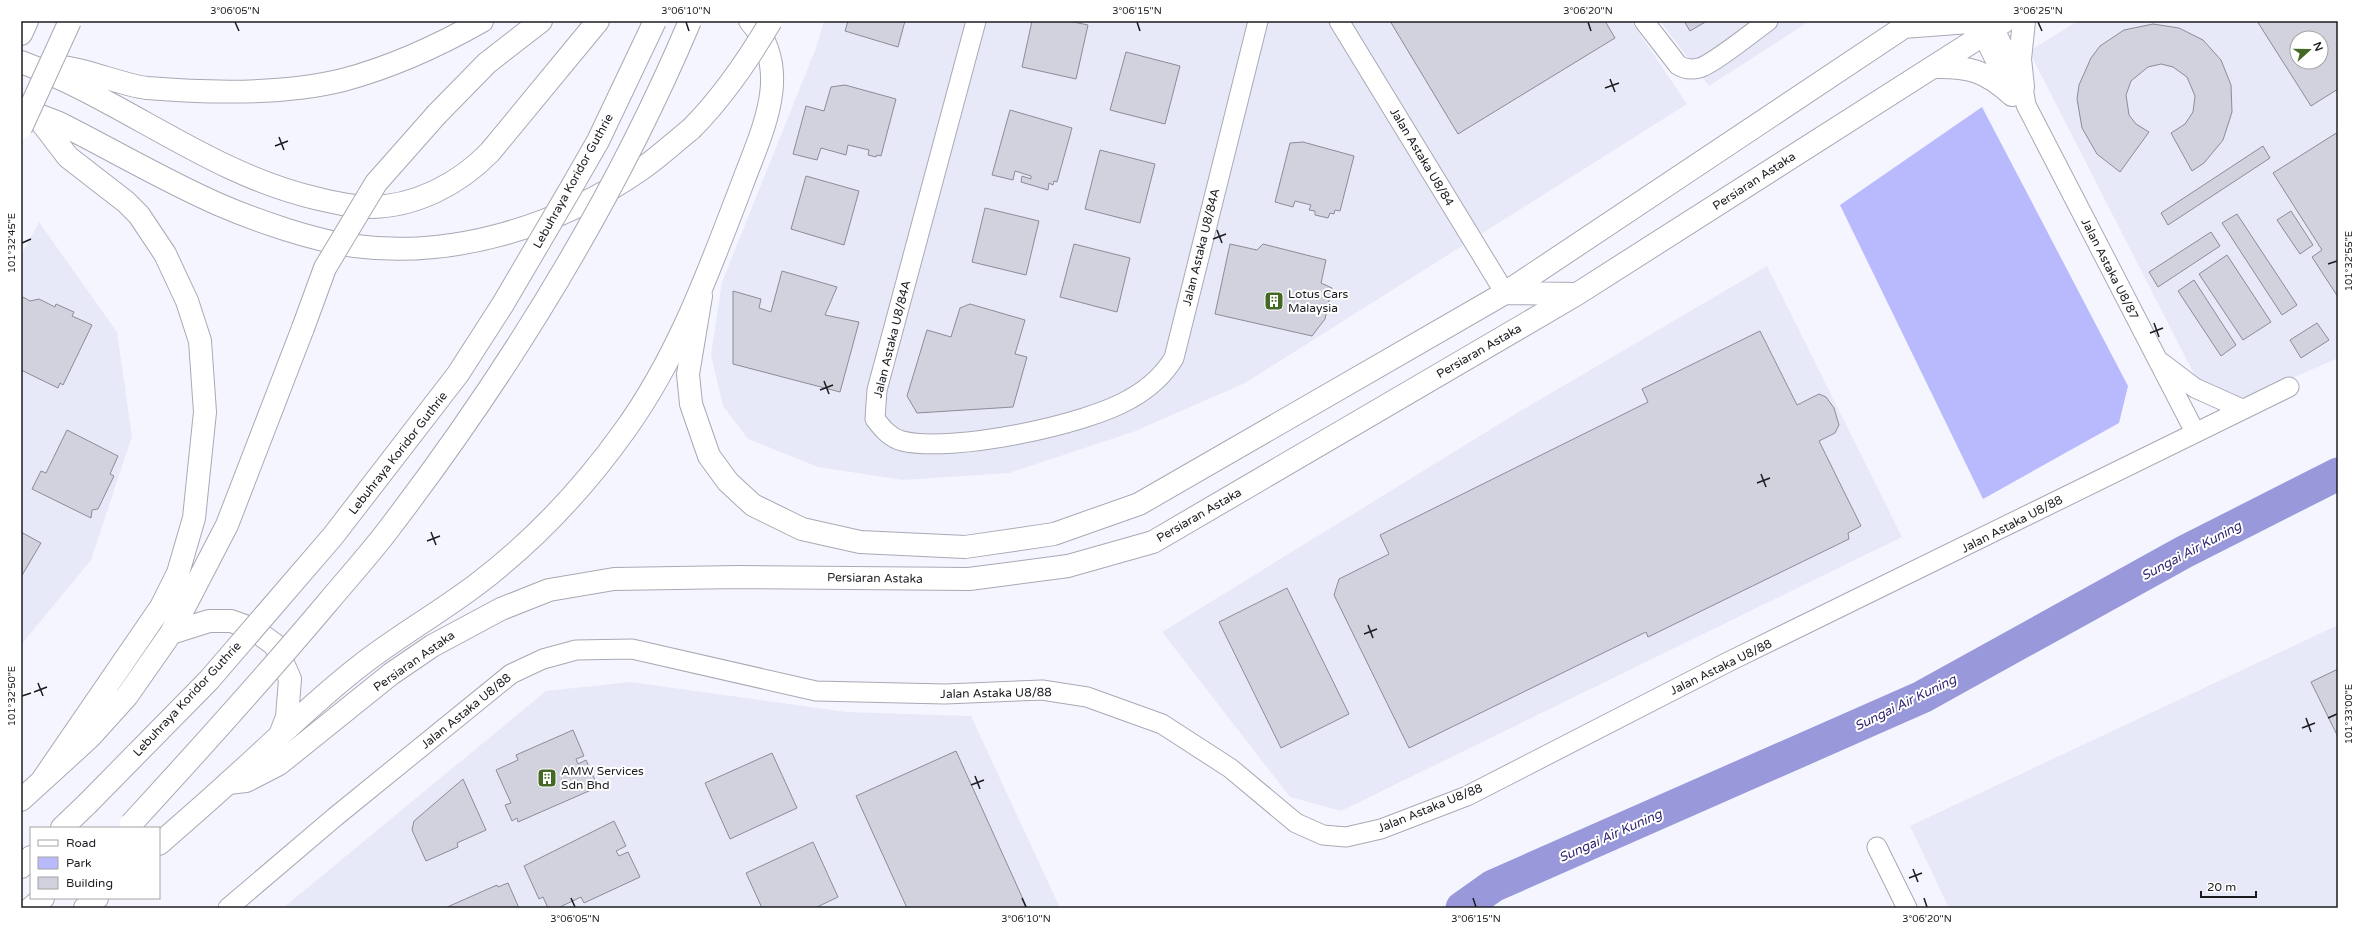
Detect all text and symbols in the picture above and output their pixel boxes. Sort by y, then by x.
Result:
text: 3°06'05"N [210,5,260,17]
text: 3°06'10"N [661,5,711,17]
text: 3°06'15"N [1112,5,1162,17]
text: 3°06'20"N [1563,5,1613,17]
text: 3°06'25"N [2013,5,2063,17]
north arrow [2289,30,2329,70]
text: N [2310,40,2326,53]
street label: Jalan Astaka U8/84 [1387,106,1457,209]
street label: Lebuhraya Koridor Guthrie [530,111,616,251]
street label: Persiaran Astaka [1710,149,1798,213]
street label: Jalan Astaka U8/84A [1180,187,1222,307]
text: 101°32'45"E [6,213,18,273]
street label: Jalan Astaka U8/87 [2078,216,2142,322]
text: 101°32'55"E [2343,231,2355,291]
street label: Jalan Astaka U8/84A [871,279,913,399]
place label: Lotus Cars Malaysia [1288,287,1349,315]
building icon: Lotus Cars Malaysia [1263,290,1285,312]
street label: Persiaran Astaka [1434,321,1524,381]
street label: Lebuhraya Koridor Guthrie [346,389,450,517]
street label: Persiaran Astaka [1154,485,1244,545]
street label: Jalan Astaka U8/88 [1959,492,2065,556]
water label: Sungai Air Kuning [2139,517,2245,584]
street label: Persiaran Astaka [827,570,923,586]
street label: Persiaran Astaka [371,628,457,694]
street label: Jalan Astaka U8/88 [1668,636,1774,698]
street label: Lebuhraya Koridor Guthrie [130,639,244,759]
text: 101°32'50"E [6,666,18,726]
street label: Jalan Astaka U8/88 [418,670,514,752]
water label: Sungai Air Kuning [1852,671,1960,734]
text: 101°33'00"E [2343,684,2355,744]
street label: Jalan Astaka U8/88 [940,685,1052,701]
place label: AMW Services Sdn Bhd [561,764,644,792]
building icon: AMW Services Sdn Bhd [536,767,558,789]
street label: Jalan Astaka U8/88 [1376,781,1484,835]
water label: Sungai Air Kuning [1556,806,1665,866]
legend [30,827,160,899]
text: Road [66,836,96,850]
text: Park [66,856,92,870]
scale bar [2201,873,2256,899]
text: Building [66,876,113,890]
text: 20 m [2207,880,2236,894]
text: 3°06'05"N [550,913,600,925]
text: 3°06'10"N [1001,913,1051,925]
text: 3°06'15"N [1451,913,1501,925]
text: 3°06'20"N [1902,913,1952,925]

